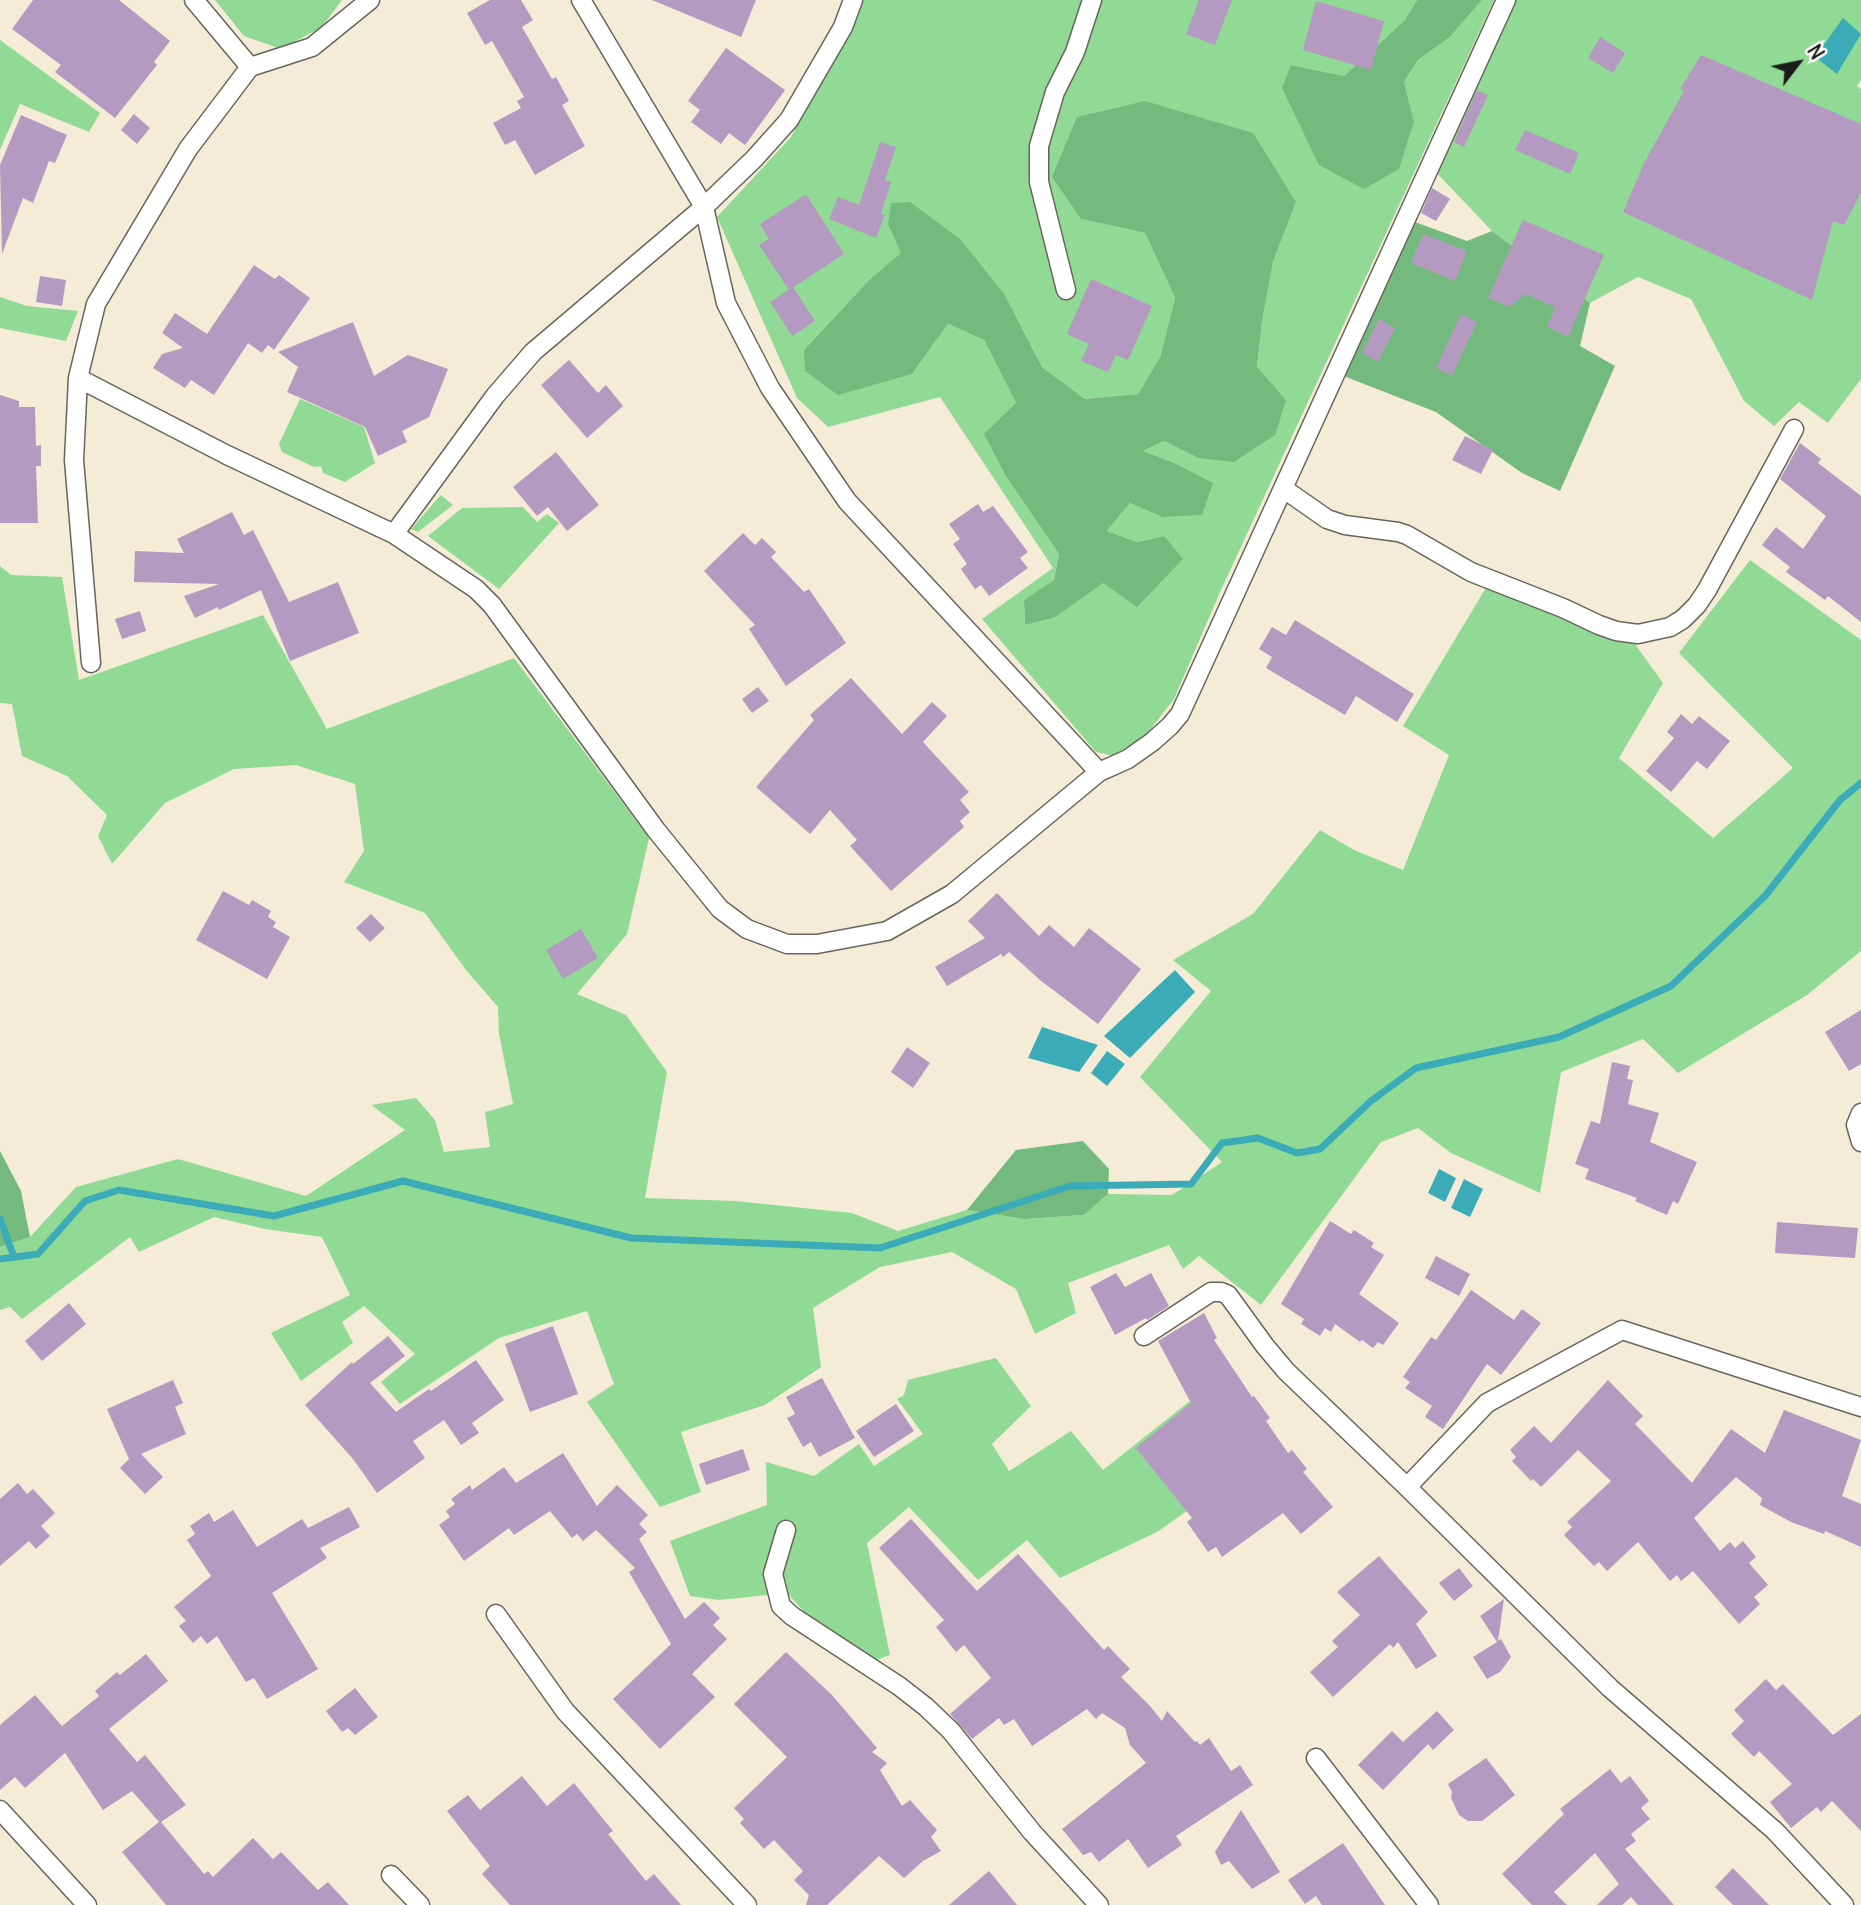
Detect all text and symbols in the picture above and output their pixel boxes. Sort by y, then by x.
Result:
north arrow [1763,28,1833,98]
text: N [1802,40,1829,64]

